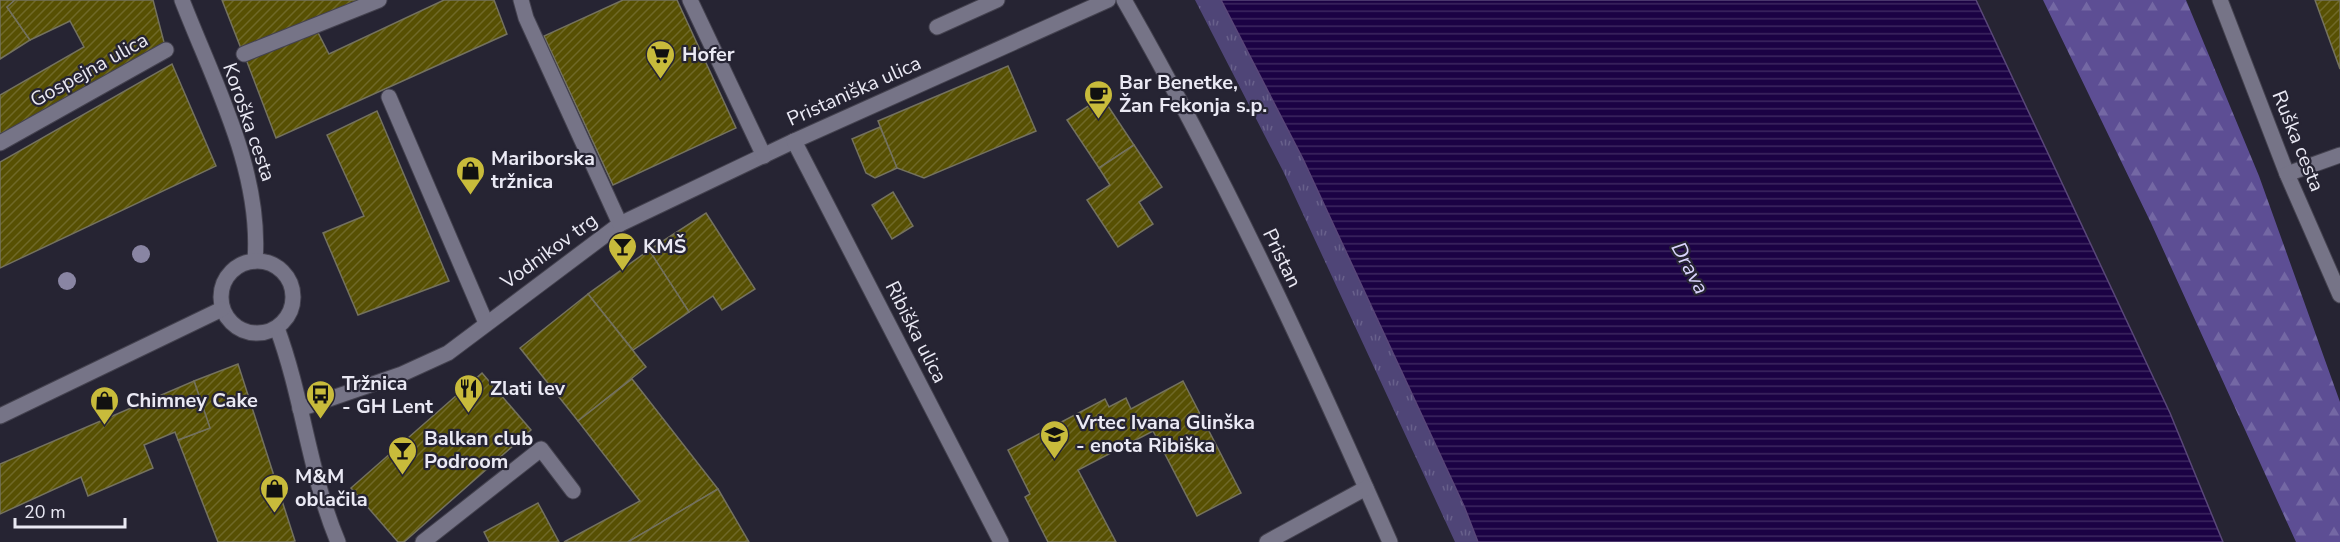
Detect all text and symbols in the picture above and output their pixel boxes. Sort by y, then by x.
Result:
street label: Gospejna ulica [25,26,153,114]
supermarket icon: Hofer [645,38,677,80]
place label: Hofer [682,41,735,68]
street label: Pristaniška ulica [783,49,925,133]
street label: Koroška cesta [216,59,282,185]
place label: Bar Benetke, Žan Fekonja s.p. [1119,69,1267,119]
cafe icon: Bar Benetke, Žan Fekonja s.p. [1082,78,1114,120]
street label: Ruška cesta [2266,86,2330,196]
place label: Mariborska tržnica [491,145,595,195]
shop icon: Mariborska tržnica [454,154,486,196]
street label: Vodnikov trg [494,207,603,296]
street label: Pristan [1256,224,1308,292]
bar icon: KMŠ [606,230,638,272]
place label: KMŠ [643,233,686,260]
water label: Drava [1665,237,1715,299]
street label: Ribiška ulica [879,276,953,388]
place label: Tržnica - GH Lent [342,370,433,420]
restaurant icon: Zlati lev [453,372,485,414]
place label: Zlati lev [490,375,566,402]
bus stop icon: Tržnica - GH Lent [305,378,337,420]
shop icon: Chimney Cake [89,384,121,426]
place label: Chimney Cake [126,387,258,414]
place label: Vrtec Ivana Glinška - enota Ribiška [1075,409,1255,459]
school or university icon: Vrtec Ivana Glinška - enota Ribiška [1039,418,1071,460]
place label: Balkan club Podroom [424,425,533,475]
bar icon: Balkan club Podroom [387,434,419,476]
place label: M&M oblačila [295,463,368,513]
shop icon: M&M oblačila [258,472,290,514]
scale bar [15,491,124,529]
text: 20 m [24,500,66,524]

